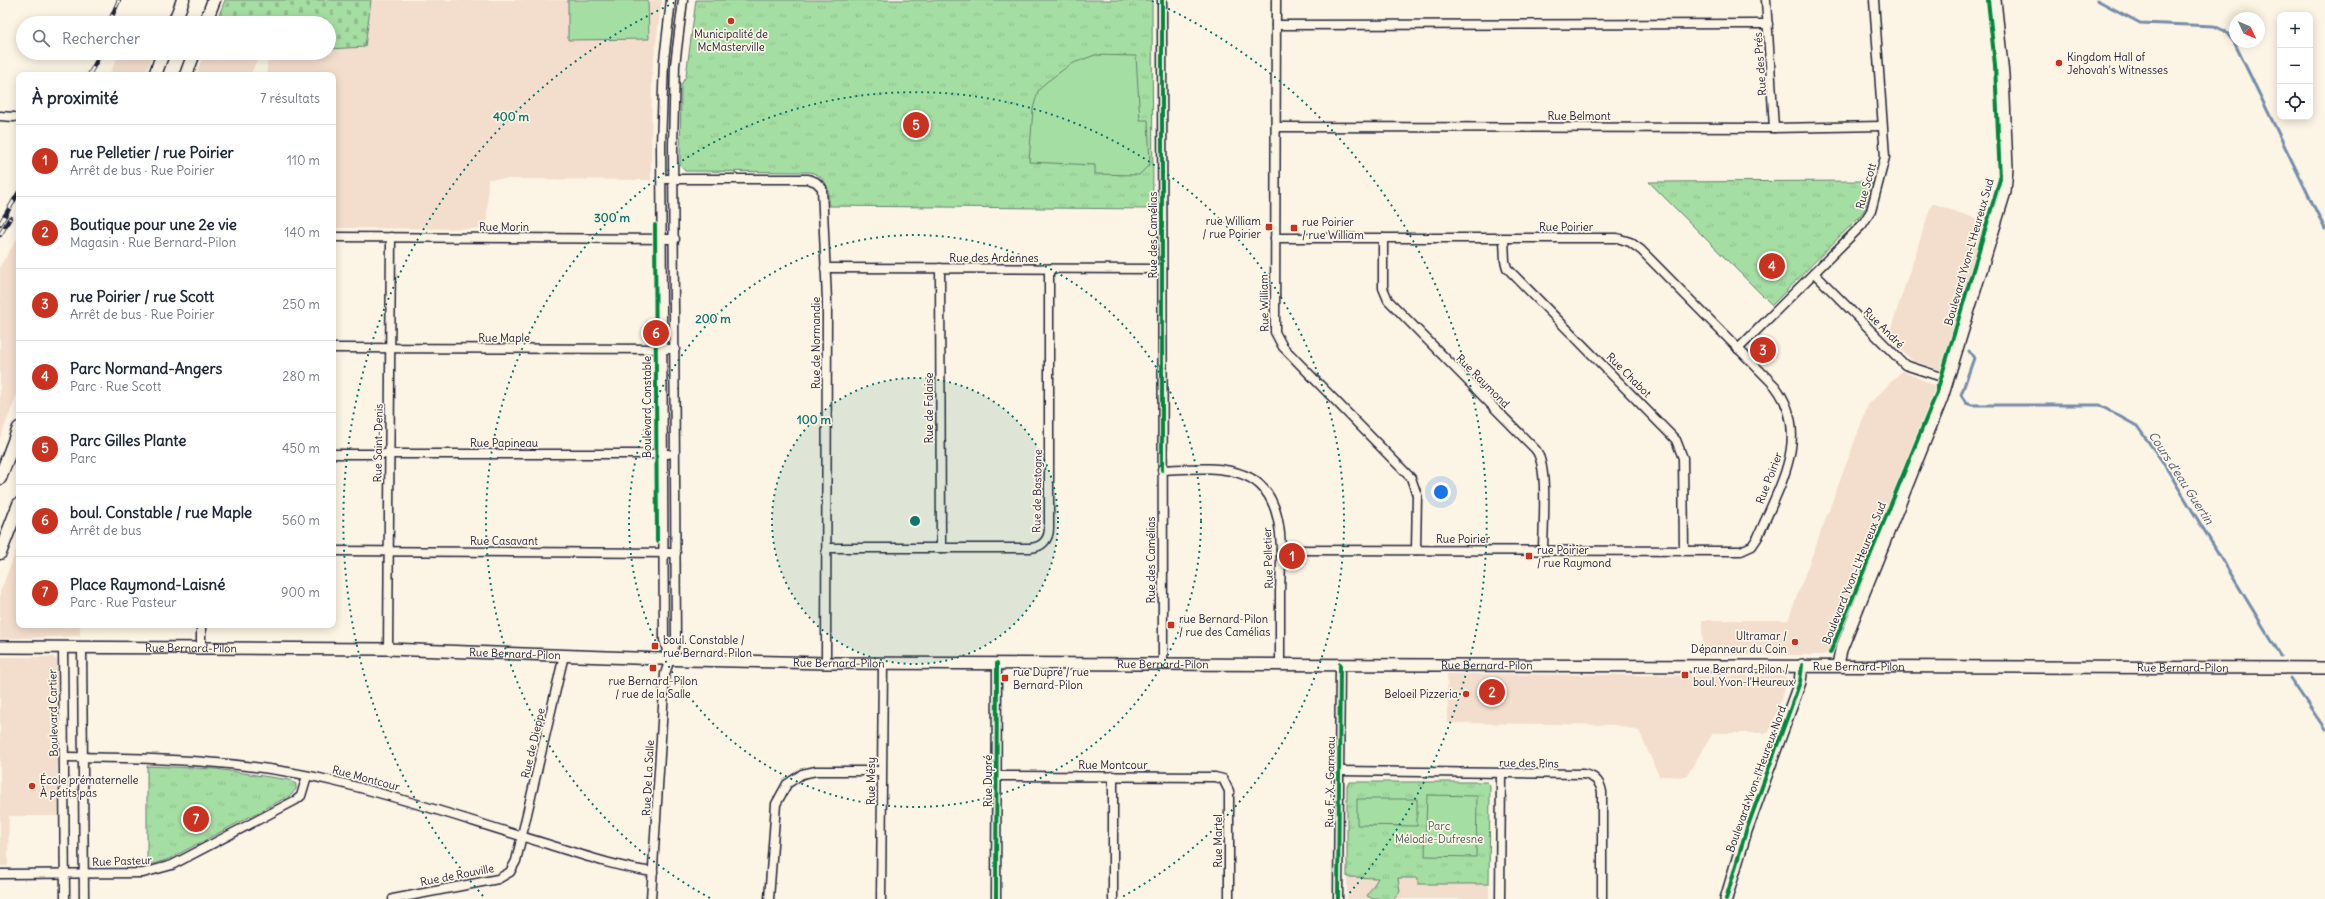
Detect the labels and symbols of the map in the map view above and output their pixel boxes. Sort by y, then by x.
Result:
north arrow [2229,12,2265,48]
marker: Municipalité de McMasterville [726,16,736,26]
place label: Municipalité de McMasterville [694,27,768,54]
street label: Rue des Prés [1751,32,1769,96]
place label: Kingdom Hall of Jehovah's Witnesses [2067,50,2168,77]
marker: Kingdom Hall of Jehovah's Witnesses [2054,58,2064,68]
text: 400 m [493,109,530,124]
street label: Rue Belmont [1547,109,1611,123]
pin: 5 [903,110,929,140]
street label: Rue Scott [1853,161,1879,211]
street label: Boulevard Yvon-L'Heureux Sud [1941,176,1997,327]
street label: Rue des Camélias [1146,191,1160,279]
text: 300 m [594,210,630,225]
place label: rue William / rue Poirier [1203,214,1261,241]
place label: rue Poirier / rue William [1302,215,1364,242]
street label: Rue Morin [479,220,529,234]
street label: Rue Poirier [1539,220,1594,234]
marker: rue William / rue Poirier [1264,222,1274,232]
marker: rue Poirier / rue William [1289,223,1299,233]
street label: Rue des Ardennes [949,251,1039,265]
pin: 4 [1759,251,1785,281]
street label: Rue William [1256,274,1272,332]
street label: Rue de Normandie [809,297,823,389]
street label: Rue André [1861,305,1907,351]
text: 200 m [695,311,731,326]
pin: 6 [643,318,669,348]
street label: Rue Maple [478,331,530,345]
pin: 3 [1750,335,1776,365]
street label: Rue Chabot [1604,350,1655,401]
street label: Rue Raymond [1453,351,1513,411]
street label: Boulevard Constable [640,356,654,458]
street label: Rue de Falaise [922,372,936,443]
street label: Rue Saint-Denis [370,404,386,482]
text: 100 m [797,412,831,427]
water label: Cours d'eau Guertin [2146,429,2218,528]
street label: Rue Papineau [470,436,539,450]
street label: Rue de Bastogne [1029,449,1045,533]
street label: Rue Poirier [1753,450,1785,506]
your location [1431,482,1451,502]
street label: Boulevard Yvon-L'Heureux Sud [1819,499,1889,646]
centre of rings [908,514,922,528]
street label: Rue des Camélias [1144,516,1158,604]
street label: Rue Pelletier [1260,527,1276,589]
street label: Rue Poirier [1436,532,1491,546]
street label: Rue Casavant [470,534,538,548]
pin: 1 [1279,541,1305,571]
place label: rue Poirier / rue Raymond [1537,543,1612,570]
marker: rue Poirier / rue Raymond [1524,551,1534,561]
place label: rue Bernard-Pilon / rue des Camélias [1179,612,1270,639]
marker: rue Bernard-Pilon / rue des Camélias [1166,620,1176,630]
place label: Ultramar / Dépanneur du Coin [1691,629,1787,656]
place label: boul. Constable / rue Bernard-Pilon [663,633,752,660]
marker: Ultramar / Dépanneur du Coin [1790,637,1800,647]
street label: Rue Bernard-Pilon [145,641,237,655]
marker: boul. Constable / rue Bernard-Pilon [650,641,660,651]
street label: Rue Bernard-Pilon [469,645,561,662]
street label: Rue Bernard-Pilon [793,655,885,670]
street label: Rue Bernard-Pilon [1117,657,1209,671]
street label: Rue Bernard-Pilon [1441,658,1533,672]
street label: Rue Bernard-Pilon [1813,659,1905,674]
street label: Rue Bernard-Pilon [2137,660,2229,675]
place label: rue Bernard-Pilon / boul. Yvon-l'Heureux [1693,662,1794,689]
marker: rue Bernard-Pilon / rue de la Salle [648,663,658,673]
place label: rue Dupré / rue Bernard-Pilon [1013,665,1089,692]
street label: Boulevard Cartier [45,669,61,757]
marker: rue Bernard-Pilon / boul. Yvon-l'Heureux [1680,670,1690,680]
marker: rue Dupré / rue Bernard-Pilon [1000,673,1010,683]
place label: rue Bernard-Pilon / rue de la Salle [608,674,698,701]
pin: 2 [1479,677,1505,707]
place label: Beloeil Pizzeria [1384,687,1458,701]
marker: Beloeil Pizzeria [1461,689,1471,699]
street label: Boulevard Yvon-l'Heureux Nord [1723,703,1789,854]
street label: Rue de Dieppe [518,707,548,779]
street label: Rue F.-X.-Garneau [1322,736,1338,828]
street label: Rue De La Salle [639,739,657,816]
street label: Rue Dupré [981,755,995,807]
street label: rue des Pins [1499,755,1559,771]
street label: Rue Mésy [864,757,878,805]
street label: Rue Montcour [1078,758,1148,772]
street label: Rue Montcour [331,762,402,794]
place label: École prématernelle À petits pas [40,772,138,800]
marker: École prématernelle À petits pas [27,781,37,791]
pin: 7 [183,804,209,834]
street label: Rue Martel [1211,814,1225,868]
park label: Parc Mélodie-Dufresne [1395,819,1483,846]
street label: Rue Pasteur [92,853,153,869]
street label: Rue de Rouville [419,861,495,889]

